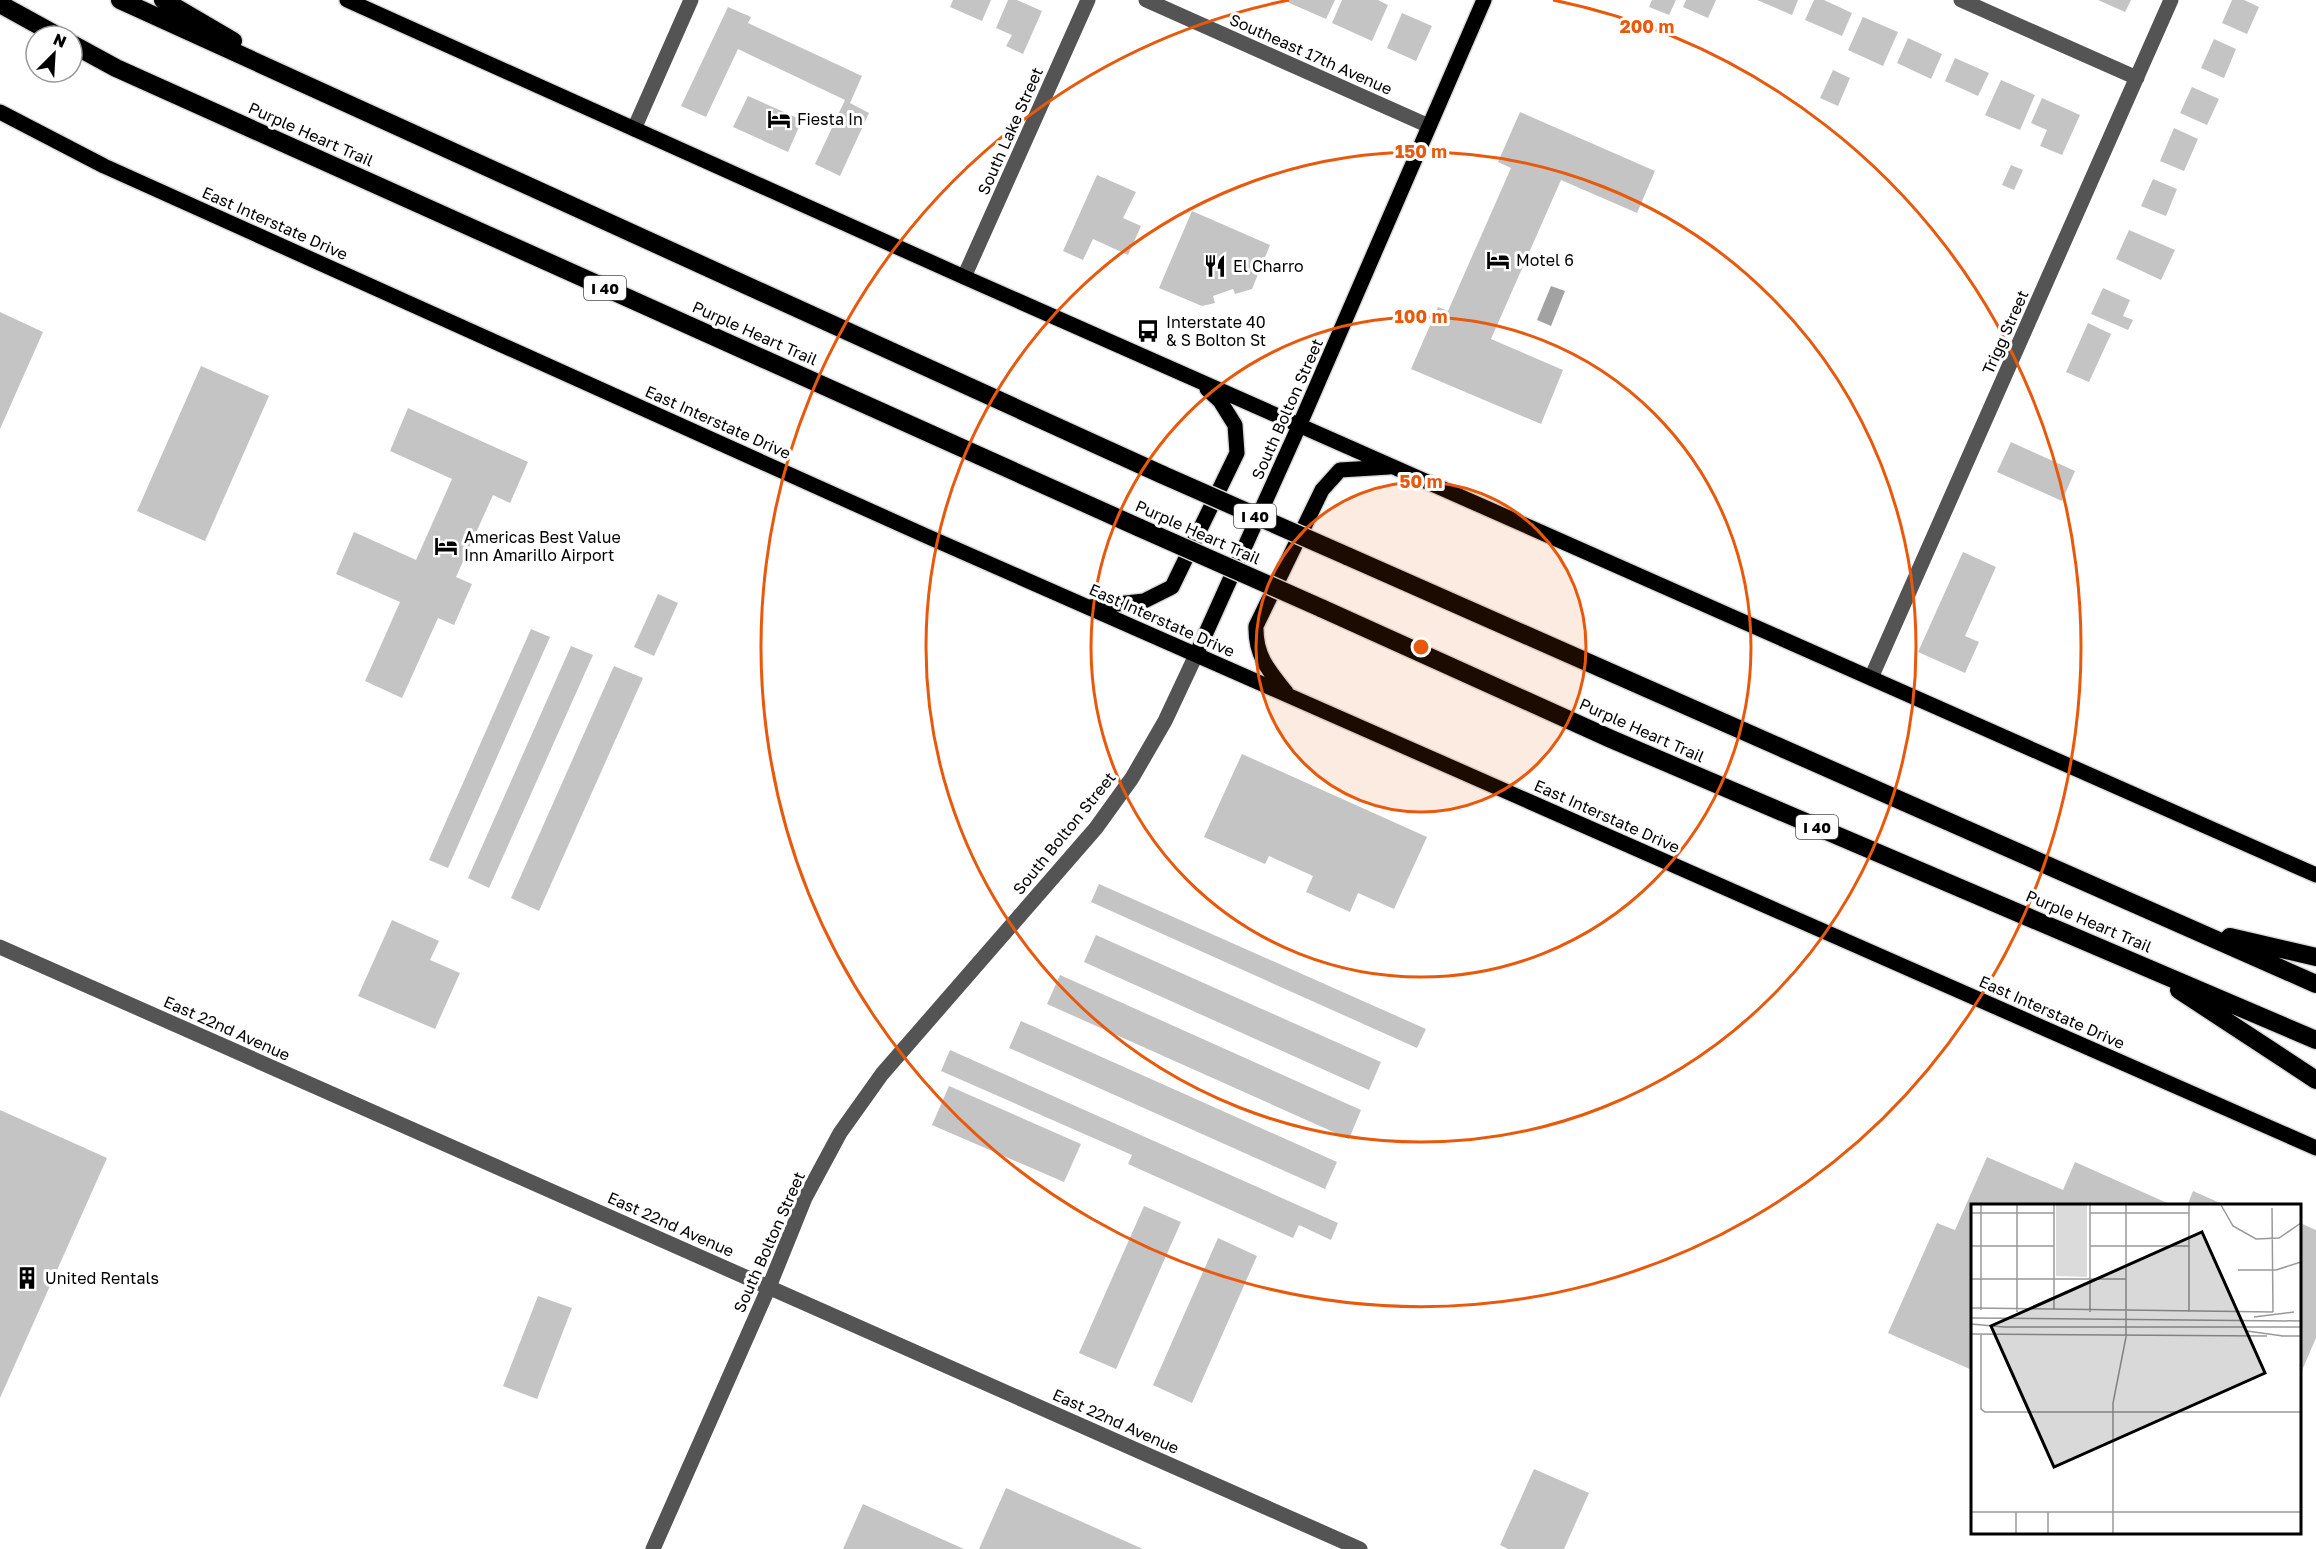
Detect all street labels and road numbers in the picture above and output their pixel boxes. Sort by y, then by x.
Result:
street label: Southeast 17th Avenue [1227,9,1395,99]
street label: South Lake Street [973,64,1047,198]
street label: Purple Heart Trail [245,97,377,171]
street label: East Interstate Drive [199,182,351,264]
road number: I 40 [584,276,626,300]
street label: Trigg Street [1978,287,2032,377]
street label: Purple Heart Trail [689,296,821,370]
street label: South Bolton Street [1247,335,1327,483]
street label: East Interstate Drive [642,381,794,463]
street label: Purple Heart Trail [1132,495,1264,569]
road number: I 40 [1234,504,1276,528]
street label: East Interstate Drive [1086,579,1238,661]
street label: Purple Heart Trail [1576,693,1708,767]
street label: South Bolton Street [1008,768,1120,898]
street label: East Interstate Drive [1531,775,1683,857]
road number: I 40 [1796,815,1838,839]
street label: Purple Heart Trail [2023,885,2155,957]
street label: East Interstate Drive [1976,971,2128,1053]
street label: East 22nd Avenue [161,991,293,1065]
street label: South Bolton Street [729,1168,809,1316]
street label: East 22nd Avenue [605,1187,737,1261]
street label: East 22nd Avenue [1050,1384,1182,1458]

